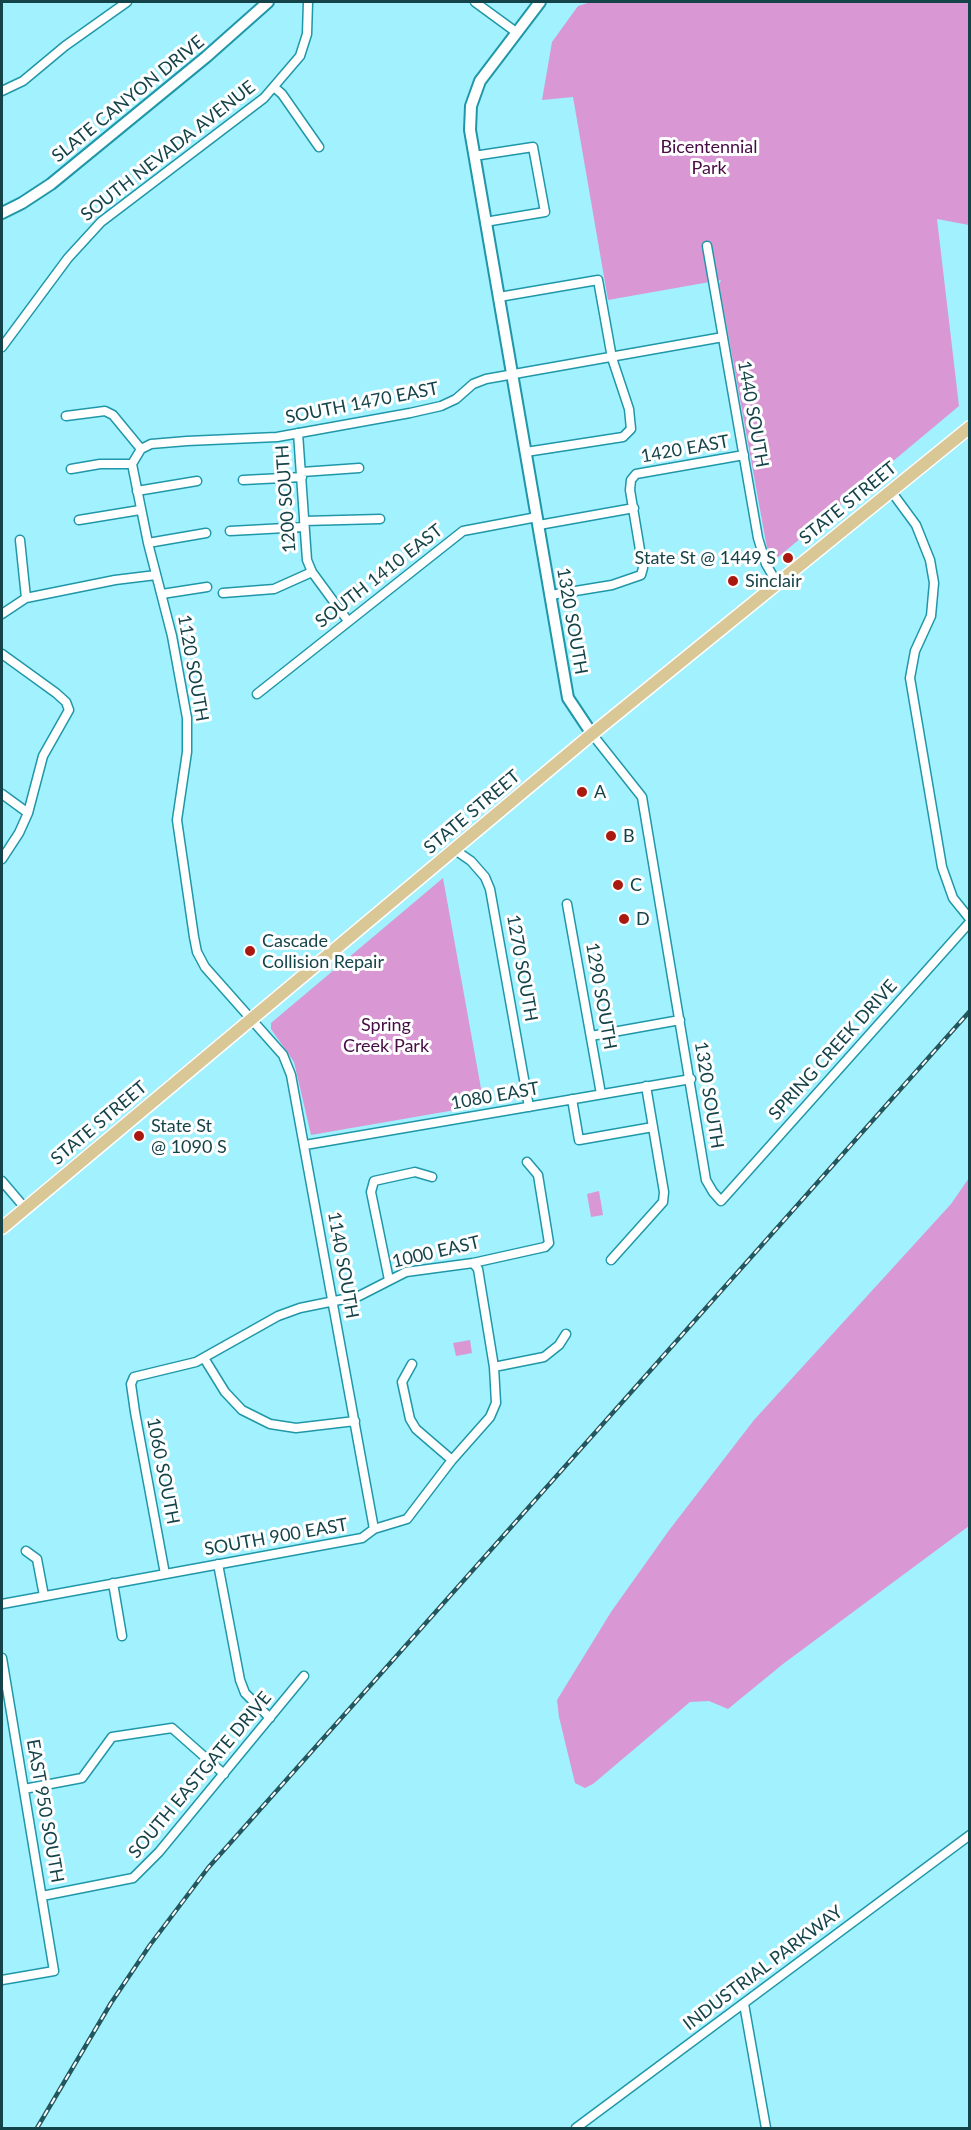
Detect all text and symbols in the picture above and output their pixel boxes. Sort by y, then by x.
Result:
street label: SLATE CANYON DRIVE [48,31,208,167]
street label: SOUTH NEVADA AVENUE [77,76,259,226]
park label: Bicentennial Park [660,136,758,178]
street label: 1440 SOUTH [733,359,773,469]
street label: SOUTH 1470 EAST [284,378,440,428]
street label: 1420 EAST [639,431,731,467]
street label: 1200 SOUTH [271,444,301,554]
street label: STATE STREET [795,457,901,549]
street label: SOUTH 1410 EAST [311,520,447,632]
place label: State St @ 1449 S [635,547,776,569]
marker: State St @ 1449 S [781,551,795,565]
street label: 1320 SOUTH [552,566,592,676]
place label: Sinclair [745,570,802,592]
marker: Sinclair [726,574,740,588]
street label: 1120 SOUTH [173,613,213,723]
street label: STATE STREET [420,766,524,858]
place label: A [594,781,606,803]
marker: A [575,785,589,799]
place label: B [623,825,635,847]
marker: B [604,829,618,843]
place label: C [630,874,642,896]
marker: C [611,878,625,892]
place label: D [636,908,650,930]
marker: D [617,912,631,926]
street label: 1270 SOUTH [502,913,542,1023]
place label: Cascade Collision Repair [262,930,384,972]
street label: 1290 SOUTH [581,941,621,1051]
marker: Cascade Collision Repair [243,944,257,958]
street label: SPRING CREEK DRIVE [764,975,902,1125]
park label: Spring Creek Park [343,1014,429,1056]
street label: 1320 SOUTH [690,1040,728,1150]
street label: STATE STREET [47,1077,151,1169]
street label: 1080 EAST [449,1078,541,1114]
place label: State St @ 1090 S [151,1115,227,1158]
marker: State St @ 1090 S [132,1129,146,1143]
street label: 1140 SOUTH [323,1210,363,1320]
street label: 1000 EAST [390,1231,482,1273]
street label: 1060 SOUTH [142,1416,184,1526]
street label: SOUTH 900 EAST [203,1514,349,1560]
street label: SOUTH EASTGATE DRIVE [124,1687,276,1863]
street label: EAST 950 SOUTH [22,1738,68,1884]
street label: INDUSTRIAL PARKWAY [679,1901,847,2035]

